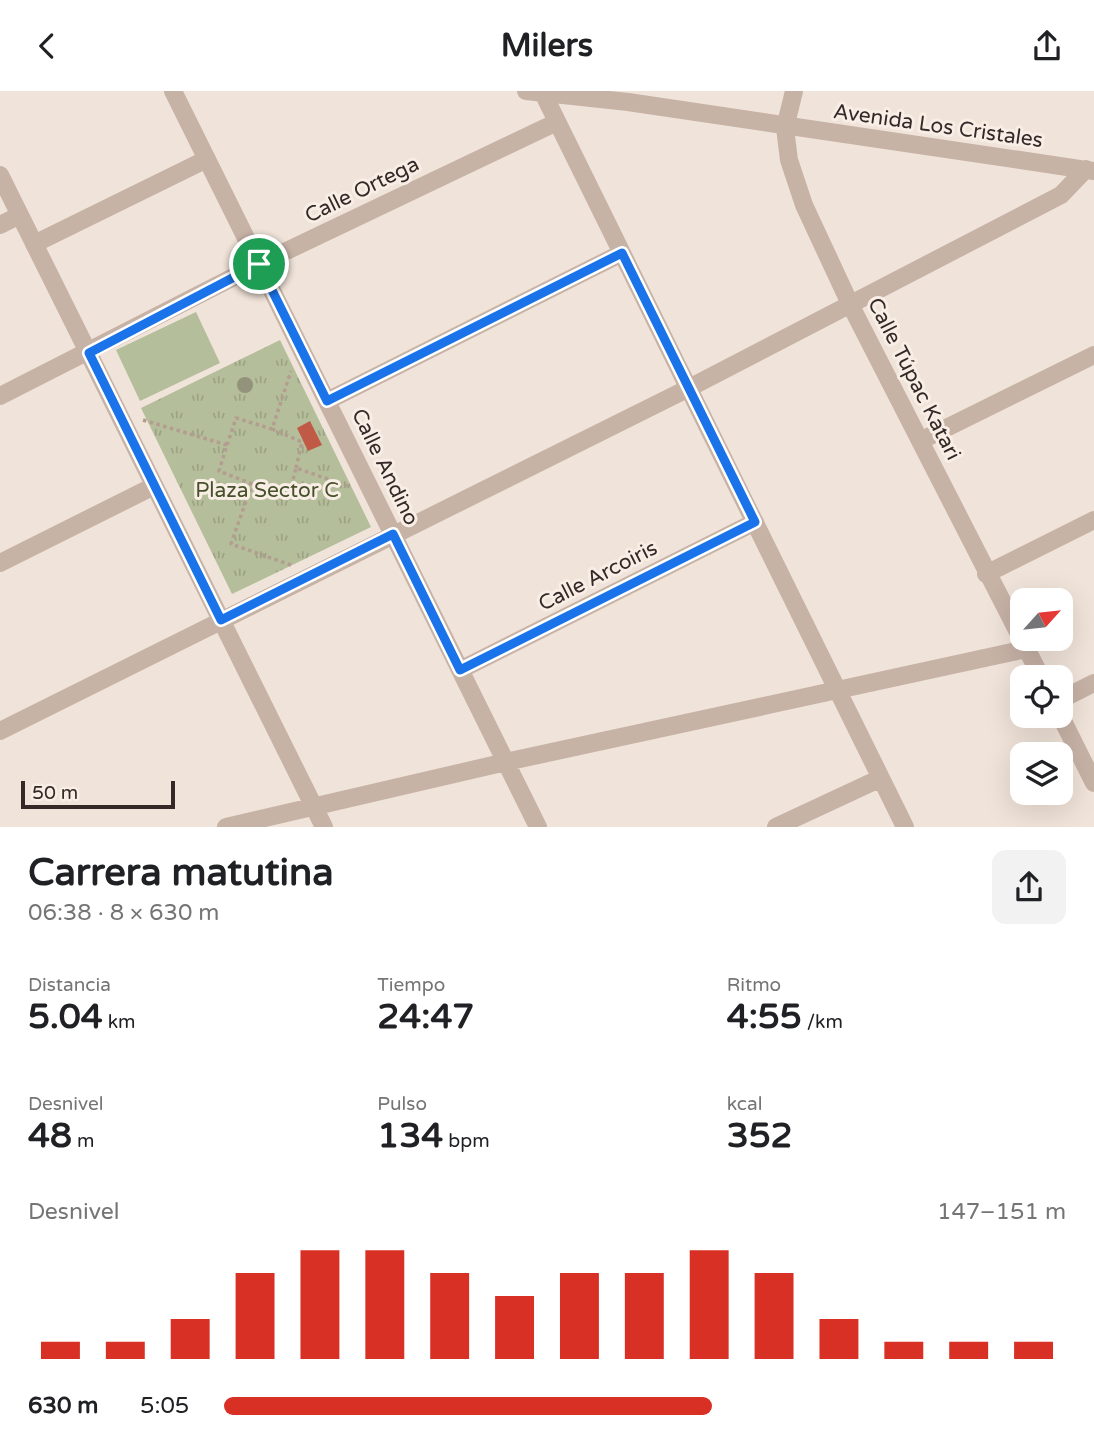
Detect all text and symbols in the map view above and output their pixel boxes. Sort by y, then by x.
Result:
icon: back [28,27,66,65]
text: Milers [501,27,593,65]
icon: share [1028,27,1066,65]
street label: Avenida Los Cristales [832,99,1044,153]
street label: Calle Ortega [301,152,423,228]
pin [229,234,289,294]
icon: arrive [240,245,278,283]
street label: Calle Túpac Katari [862,294,966,464]
street label: Calle Andino [346,405,424,529]
park label: Plaza Sector C [195,478,339,503]
street label: Calle Arcoiris [534,535,662,617]
north arrow [1010,588,1073,651]
map controls [1010,588,1073,805]
button: locate [1010,665,1073,728]
button: layers [1010,742,1073,805]
scale bar [21,778,175,809]
text: 50 m [32,782,78,804]
text: Carrera matutina [28,850,334,896]
button: share [992,850,1066,924]
text: 06:38 · 8 × 630 m [28,899,219,927]
text: Distancia [28,974,111,996]
text: Tiempo [377,974,445,996]
text: Ritmo [727,974,781,996]
text: 5.04 [28,996,103,1038]
text: 24:47 [377,996,474,1038]
text: 4:55 [727,996,802,1038]
text: km [103,1011,135,1033]
text: /km [802,1011,843,1033]
text: Desnivel [28,1093,104,1115]
text: Pulso [377,1093,427,1115]
text: kcal [727,1093,762,1115]
text: 48 [28,1115,72,1157]
text: 134 [377,1115,443,1157]
text: 352 [727,1115,793,1157]
text: m [72,1130,94,1152]
text: bpm [443,1130,490,1152]
text: Desnivel [28,1198,119,1226]
text: 147–151 m [937,1198,1066,1226]
text: 630 m [28,1392,98,1420]
text: 5:05 [140,1392,189,1420]

